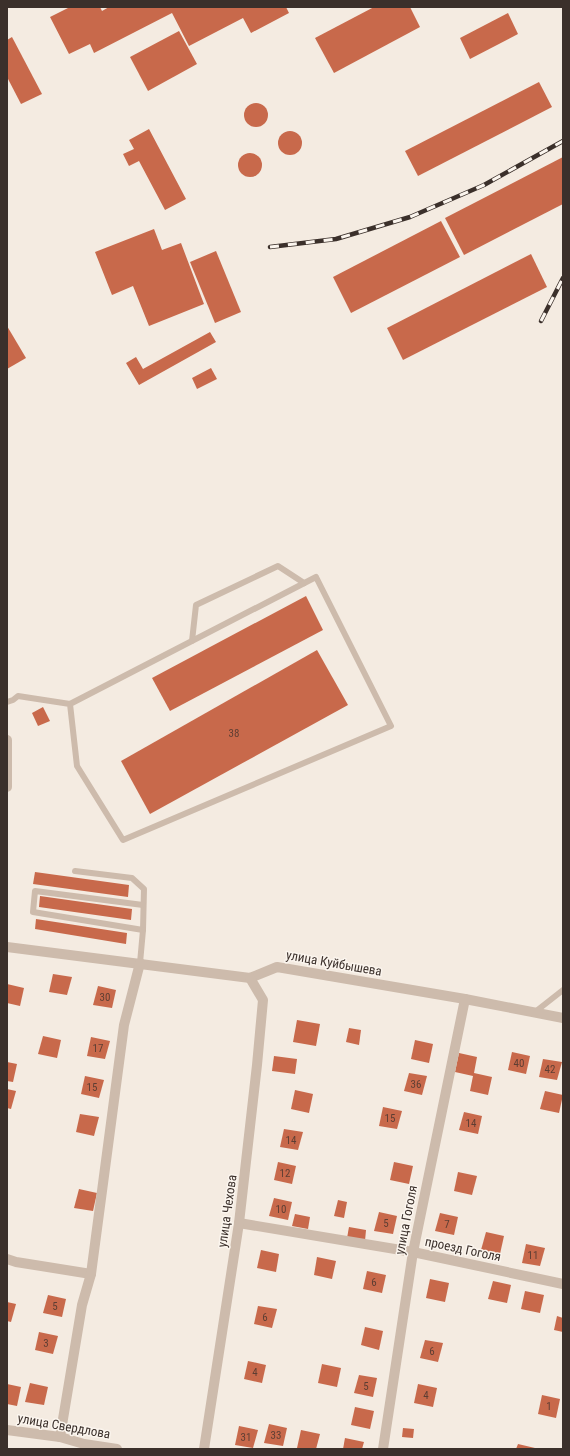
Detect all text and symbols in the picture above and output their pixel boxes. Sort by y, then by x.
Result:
house number: 38 [229,727,239,740]
street label: улица Куйбышева [285,947,383,979]
house number: 30 [100,991,110,1004]
house number: 17 [93,1042,103,1055]
house number: 40 [514,1057,524,1070]
house number: 42 [545,1063,555,1076]
house number: 36 [411,1078,421,1091]
house number: 15 [87,1081,97,1094]
house number: 15 [385,1112,395,1125]
house number: 14 [466,1117,477,1130]
house number: 14 [286,1134,297,1147]
house number: 12 [280,1167,290,1180]
street label: улица Чехова [214,1174,240,1248]
street label: улица Гоголя [392,1184,420,1256]
house number: 10 [276,1203,286,1216]
house number: 5 [383,1217,389,1230]
house number: 7 [444,1218,450,1231]
street label: проезд Гоголя [424,1234,502,1264]
house number: 11 [528,1249,538,1262]
house number: 6 [371,1276,377,1289]
house number: 5 [52,1300,58,1313]
house number: 6 [262,1311,268,1324]
house number: 3 [43,1337,49,1350]
house number: 6 [429,1345,435,1358]
house number: 4 [252,1366,258,1379]
house number: 5 [363,1380,369,1393]
house number: 4 [423,1389,429,1402]
house number: 1 [546,1400,552,1413]
street label: улица Свердлова [17,1410,111,1442]
house number: 33 [271,1429,281,1442]
house number: 31 [241,1431,251,1444]

